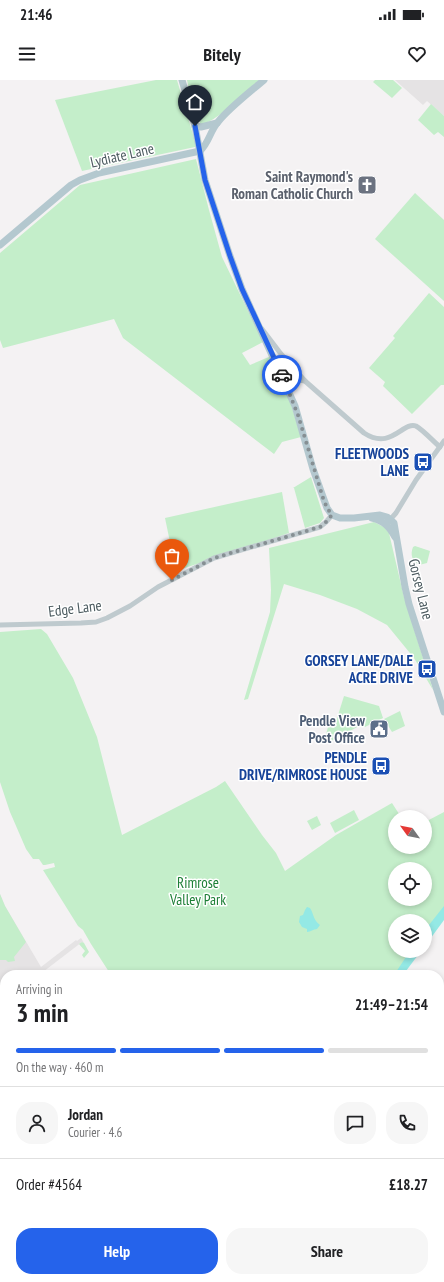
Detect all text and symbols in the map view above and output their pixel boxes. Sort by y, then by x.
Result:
text: 21:46 [20,5,52,24]
icon: menu [16,43,38,65]
text: Bitely [203,43,241,66]
icon: heart [406,43,428,65]
pin [178,85,212,126]
icon: home [184,91,206,113]
street label: Lydiate Lane [88,138,156,172]
place label: Saint Raymond's Roman Catholic Church [231,167,353,203]
church icon: Saint Raymond's Roman Catholic Church [356,174,378,196]
courier [262,355,302,395]
icon: car [271,364,293,386]
place label: FLEETWOODS LANE [335,444,409,480]
bus stop icon: FLEETWOODS LANE [412,451,434,473]
pin [155,539,189,580]
icon: bag [161,545,183,567]
street label: Gorsey Lane [404,557,438,621]
street label: Edge Lane [47,595,103,621]
place label: GORSEY LANE/DALE ACRE DRIVE [305,651,413,687]
bus stop icon: GORSEY LANE/DALE ACRE DRIVE [416,658,438,680]
place label: Pendle View Post Office [299,711,366,747]
public building icon: Pendle View Post Office [368,718,390,740]
place label: PENDLE DRIVE/RIMROSE HOUSE [239,748,367,784]
bus stop icon: PENDLE DRIVE/RIMROSE HOUSE [370,755,392,777]
north arrow [388,810,432,854]
map controls [388,810,432,958]
button: locate [388,862,432,906]
park label: Rimrose Valley Park [169,873,226,909]
button: layers [388,914,432,958]
text: Arriving in [16,981,63,998]
text: 21:49–21:54 [355,995,428,1014]
text: 3 min [16,996,69,1029]
text: On the way · 460 m [16,1059,103,1076]
button: person [16,1102,58,1144]
button: chat [334,1102,376,1144]
button: phone [386,1102,428,1144]
text: Jordan [68,1105,103,1124]
text: Courier · 4.6 [68,1124,122,1141]
text: Order #4564 [16,1175,82,1194]
text: £18.27 [389,1175,428,1194]
button: Help [16,1228,218,1274]
button: Share [226,1228,428,1274]

